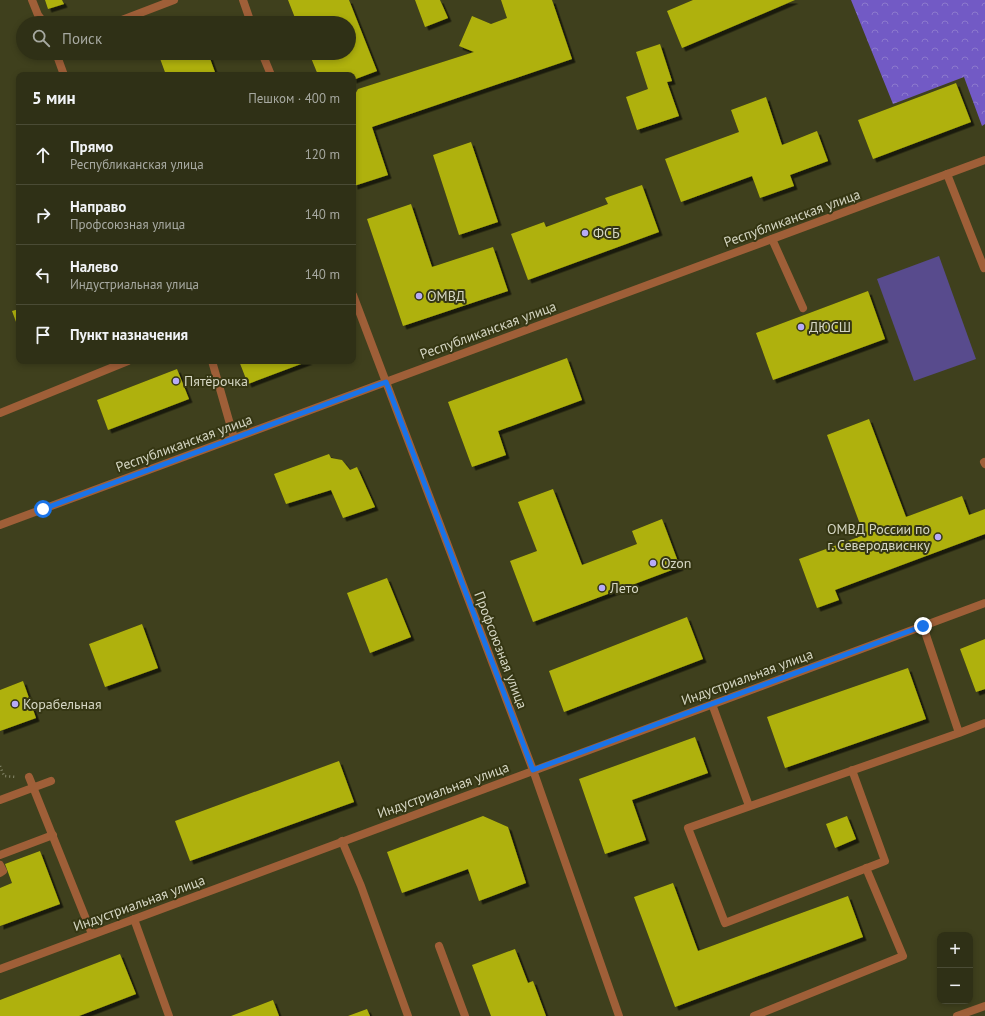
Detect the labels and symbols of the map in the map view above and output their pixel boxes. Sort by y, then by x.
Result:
street label: Республиканская улица [721,185,863,251]
place label: ФСБ [593,224,620,242]
marker: ФСБ [580,228,590,238]
place label: ОМВД [427,287,465,305]
marker: ОМВД [414,291,424,301]
street label: Республиканская улица [417,297,559,363]
place label: ДЮСШ [809,318,851,336]
marker: ДЮСШ [796,322,806,332]
place label: Пятёрочка [184,372,248,390]
marker: Пятёрочка [171,376,181,386]
street label: Республиканская улица [113,410,255,476]
route start [34,500,52,518]
place label: ОМВД России по г. Северодвиснку [827,520,930,554]
marker: ОМВД России по г. Северодвиснку [933,532,943,542]
place label: Ozon [661,554,691,572]
marker: Ozon [648,558,658,568]
place label: Лето [609,579,639,597]
marker: Лето [597,583,607,593]
street label: Профсоюзная улица [470,589,532,711]
route end [914,617,932,635]
street label: Индустриальная улица [679,645,815,709]
place label: Корабельная [23,695,102,713]
marker: Корабельная [10,699,20,709]
street label: Индустриальная улица [375,758,511,822]
street label: Индустриальная улица [71,871,207,935]

